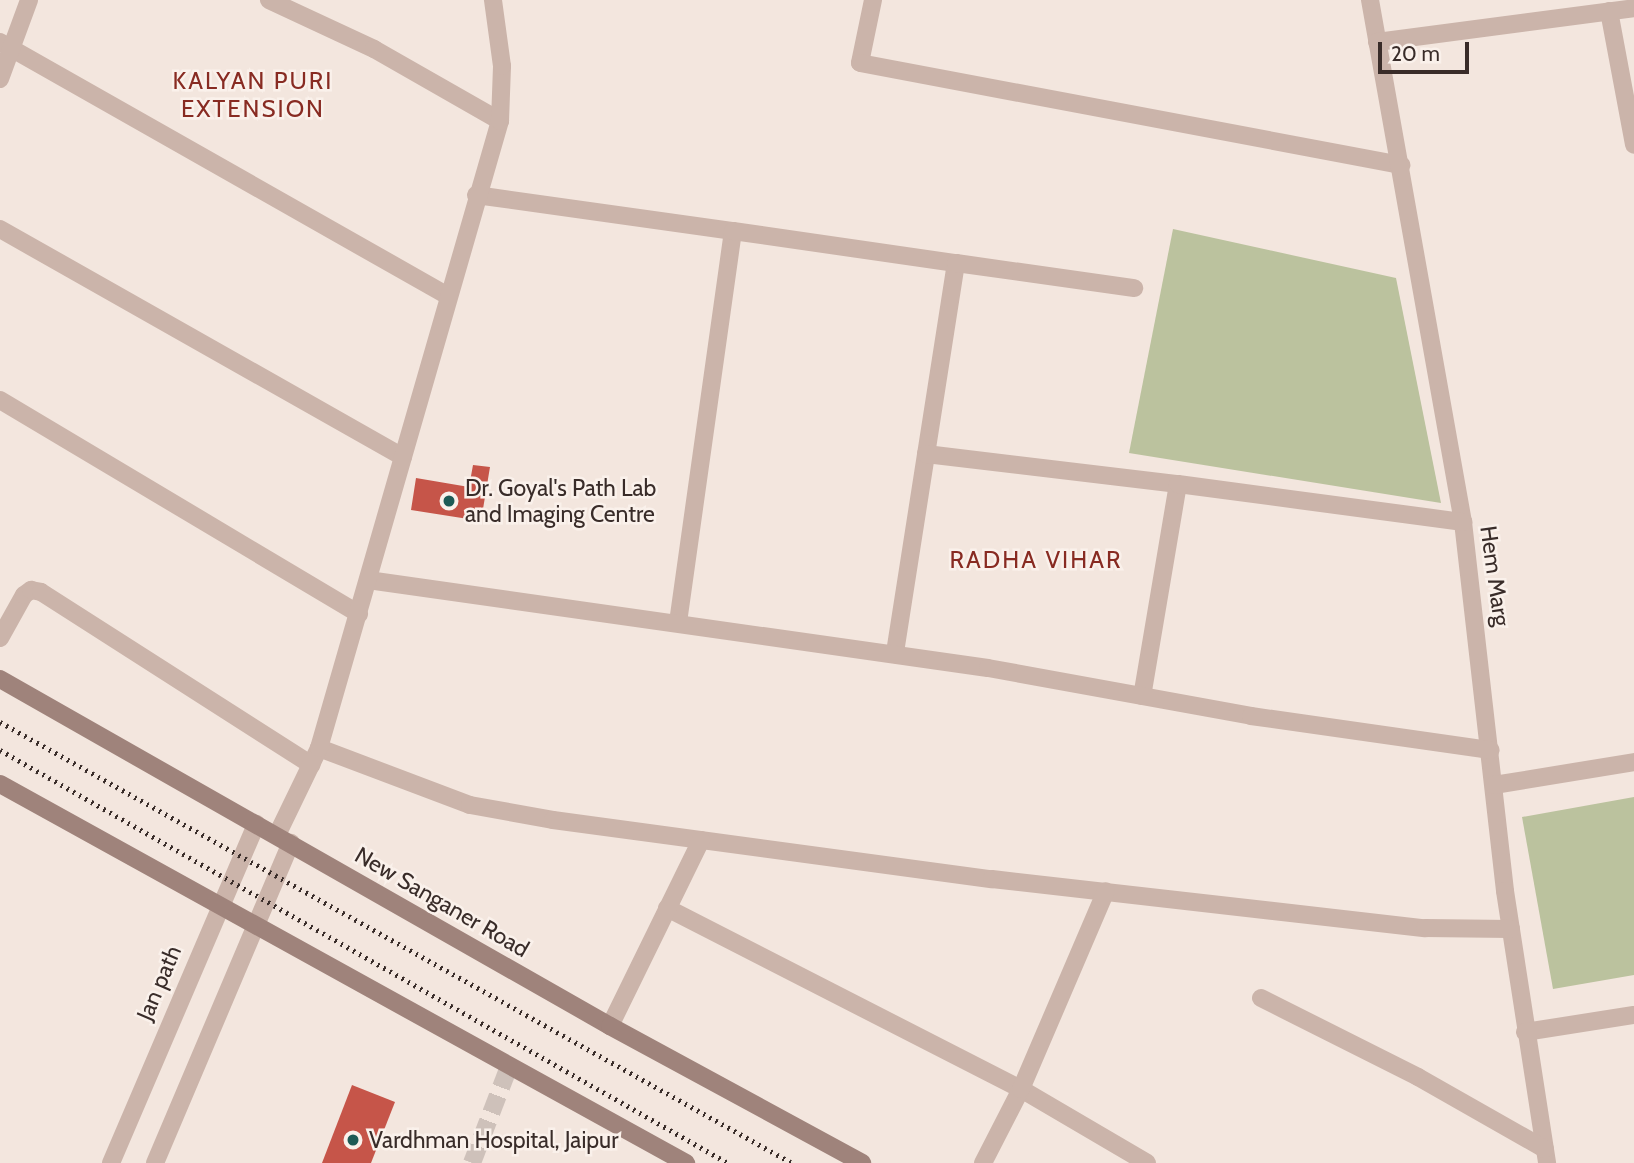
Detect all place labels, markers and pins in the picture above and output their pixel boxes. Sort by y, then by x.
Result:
place label: Dr. Goyal's Path Lab and Imaging Centre [465,474,656,528]
marker: Dr. Goyal's Path Lab and Imaging Centre [439,491,459,511]
place label: Vardhman Hospital, Jaipur [369,1126,618,1154]
marker: Vardhman Hospital, Jaipur [343,1130,363,1150]

